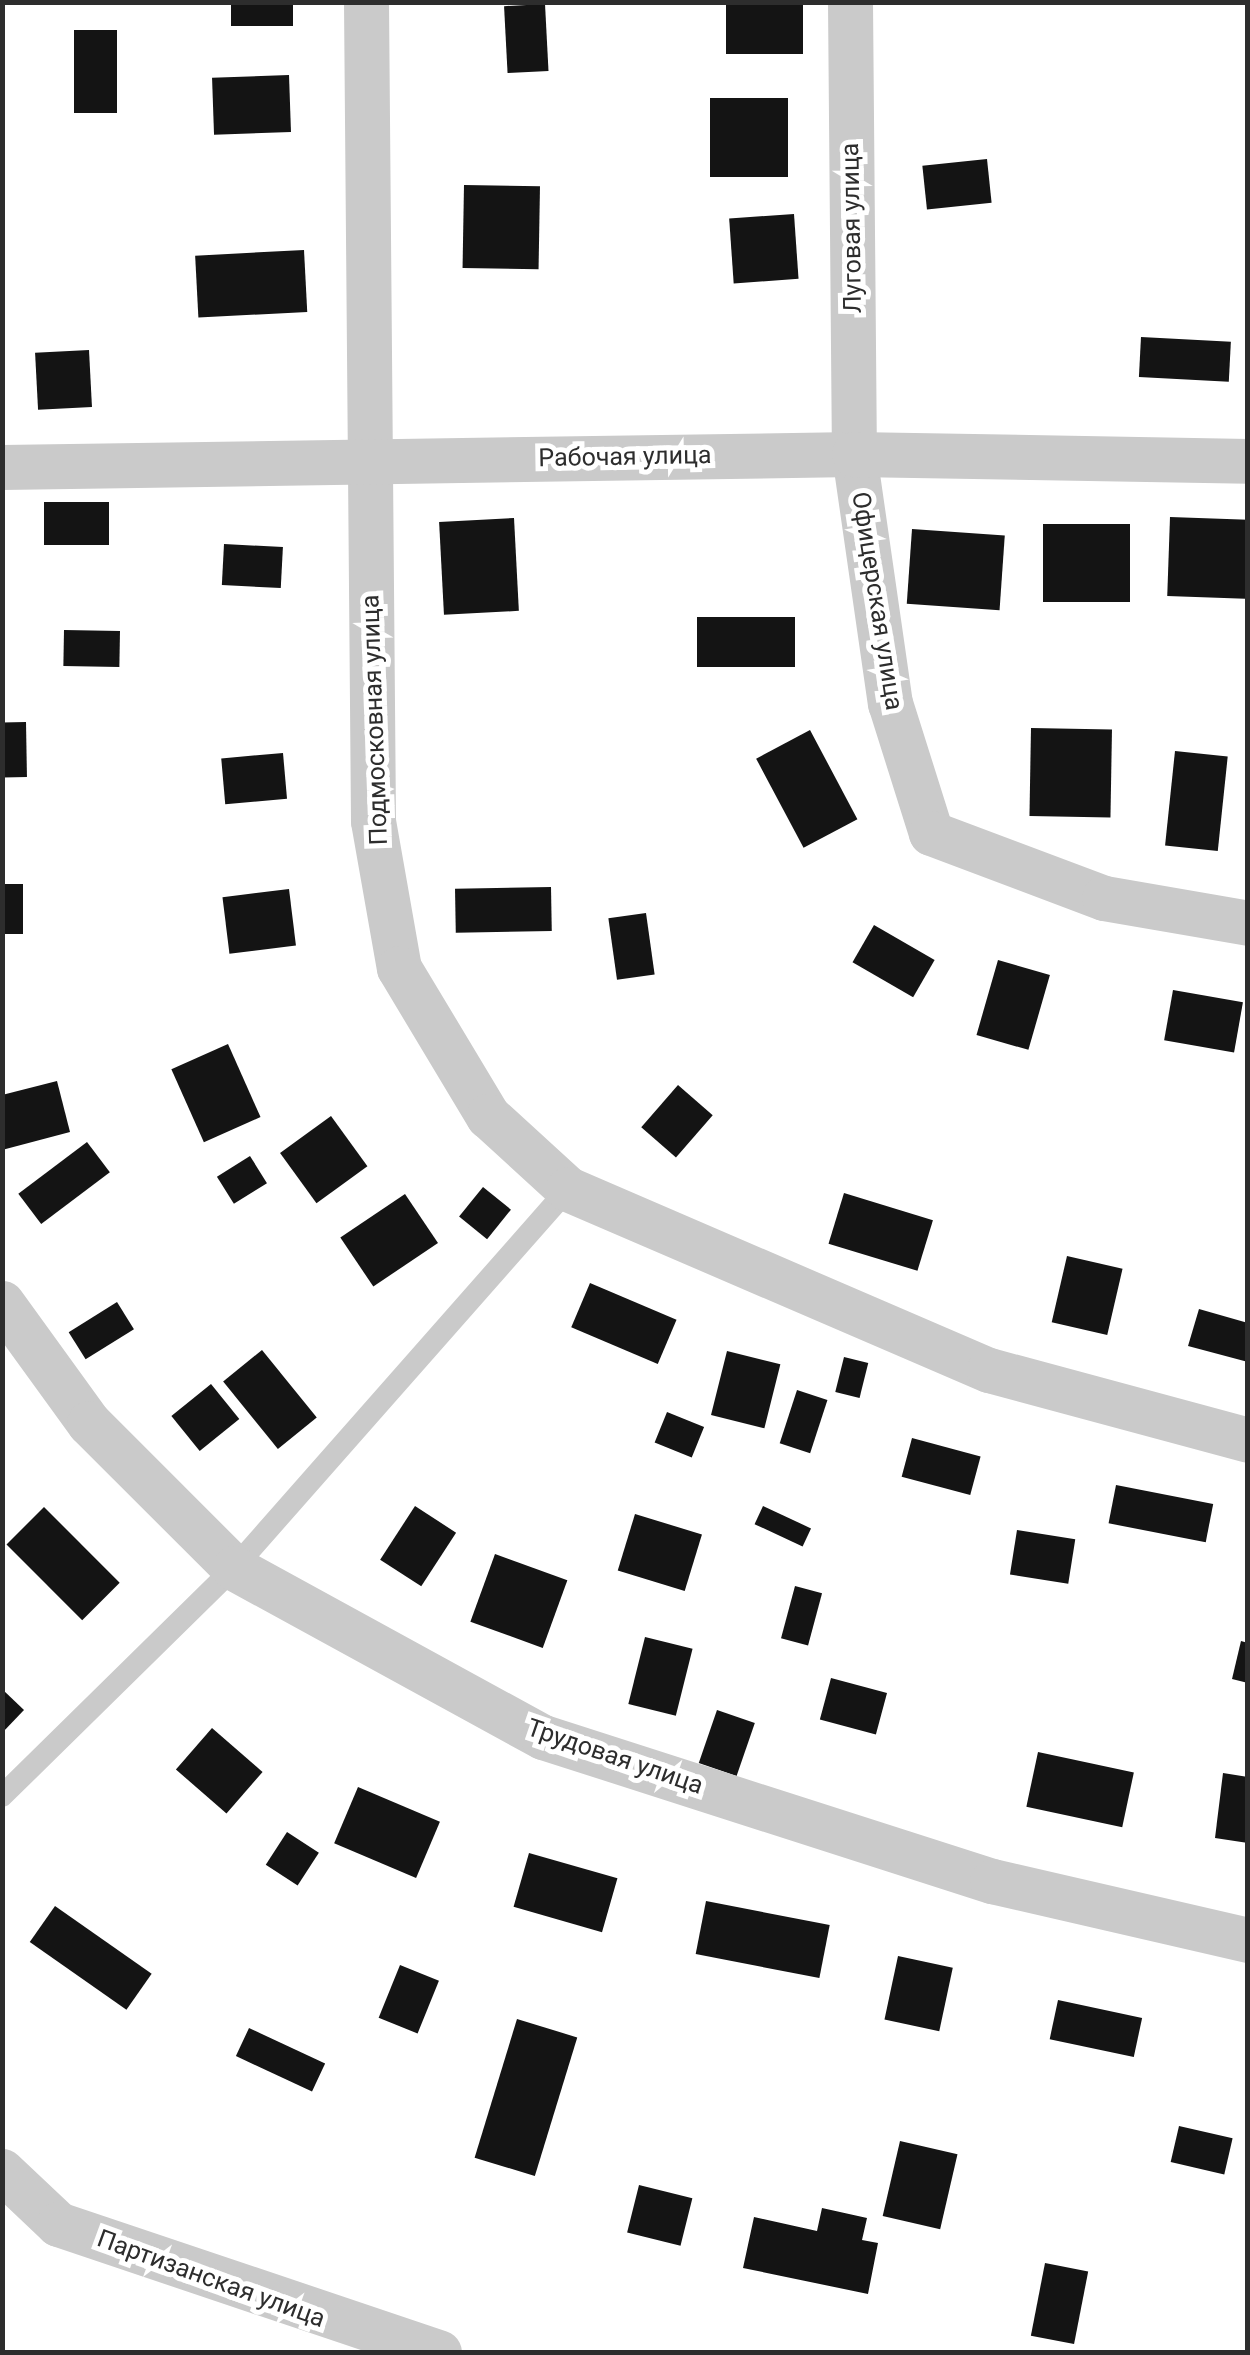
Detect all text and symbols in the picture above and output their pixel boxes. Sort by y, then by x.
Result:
street label: Луговая улица [836,143,868,313]
street label: Рабочая улица [538,440,712,474]
street label: Офицерская улица [845,490,909,712]
street label: Подмосковная улица [356,594,394,846]
street label: Трудовая улица [523,1713,707,1801]
street label: Партизанская улица [93,2224,329,2334]

